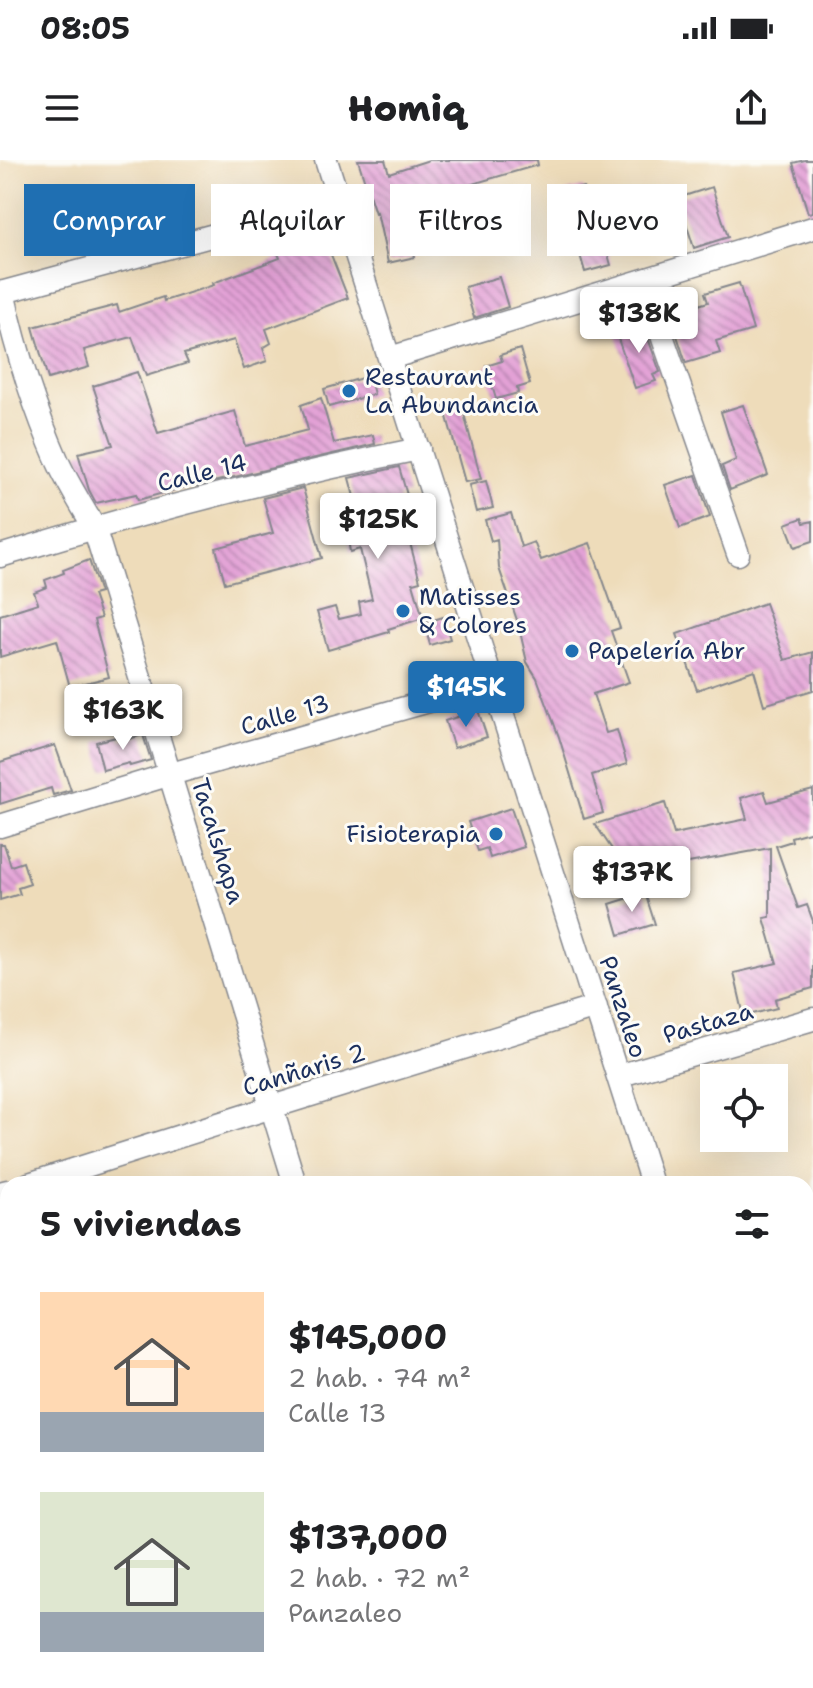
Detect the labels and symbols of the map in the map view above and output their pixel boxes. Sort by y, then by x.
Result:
pin: $138K [583,287,695,355]
place label: Restaurant La Abundancia [365,361,539,421]
marker: Restaurant La Abundancia [340,382,358,400]
street label: Calle 14 [154,446,250,500]
pin: $125K [322,493,434,561]
place label: Matisses & Colores [419,581,527,641]
marker: Matisses & Colores [394,602,412,620]
place label: Papelería Abr [588,635,745,667]
marker: Papelería Abr [563,642,581,660]
pin: $145K [410,661,522,729]
pin: $163K [67,684,179,752]
street label: Calle 13 [237,687,333,743]
street label: Tacalshapa [184,774,252,908]
place label: Fisioterapia [346,818,480,850]
marker: Fisioterapia [487,825,505,843]
pin: $137K [576,846,688,914]
street label: Panzaleo [591,952,655,1062]
street label: Pastaza [659,995,757,1051]
street label: Canñaris 2 [239,1036,369,1104]

